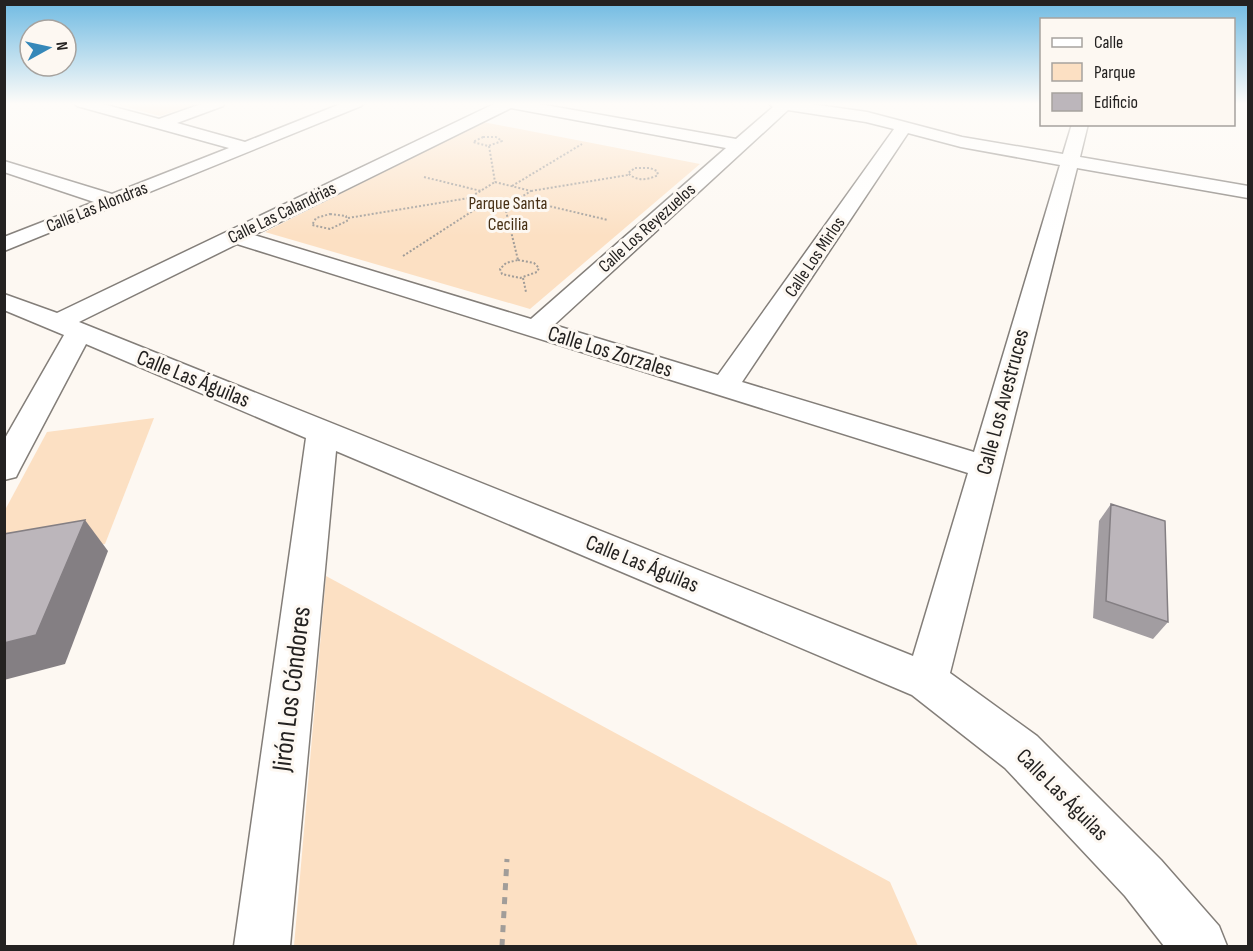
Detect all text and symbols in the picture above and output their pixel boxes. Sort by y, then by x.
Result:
north arrow [18,18,78,78]
legend [1040,18,1235,126]
text: Calle [1094,32,1123,53]
text: N [51,41,71,52]
text: Parque [1094,62,1135,83]
text: Edificio [1094,92,1138,113]
street label: Calle Las Alondras [43,177,151,237]
street label: Calle Las Calandrias [224,178,340,248]
street label: Calle Los Reyezuelos [594,179,700,277]
park label: Parque Santa Cecilia [468,193,548,235]
street label: Calle Los Mirlos [781,213,849,301]
street label: Calle Los Zorzales [544,320,676,384]
street label: Calle Los Avestruces [971,326,1035,478]
street label: Calle Las Águilas [133,344,254,414]
street label: Calle Las Águilas [582,529,703,599]
street label: Jirón Los Cóndores [266,605,318,774]
street label: Calle Las Águilas [1010,743,1114,847]

